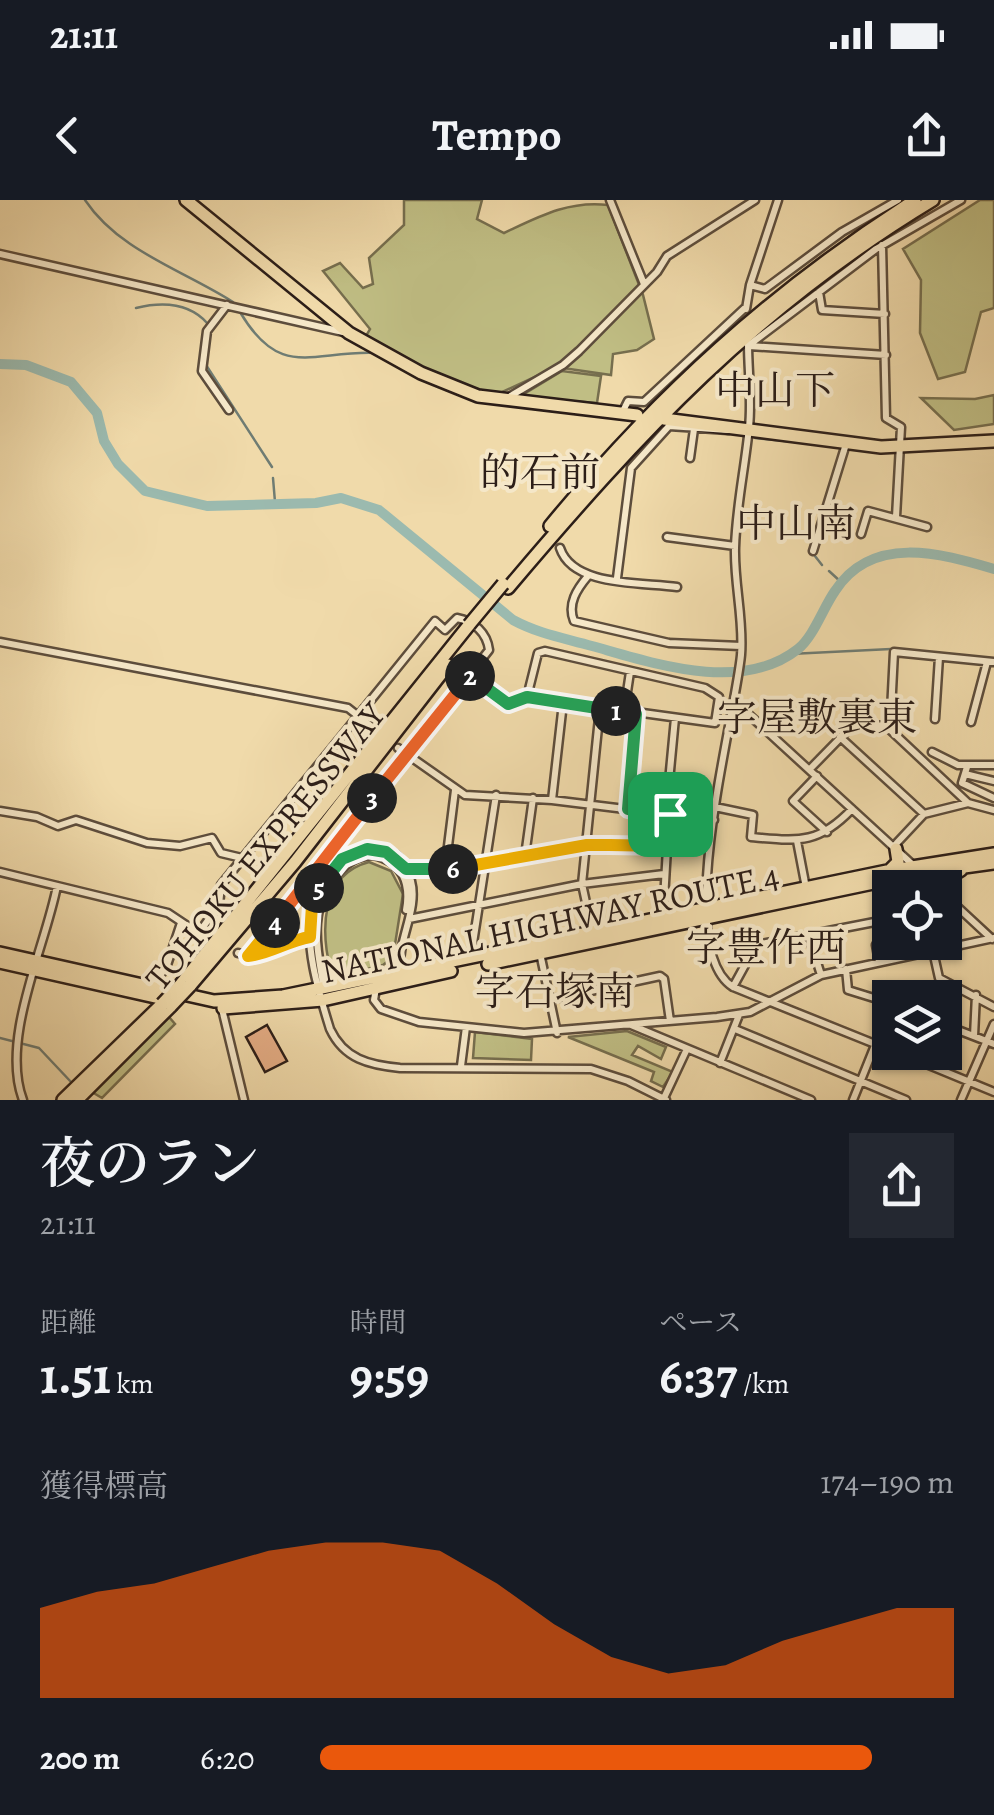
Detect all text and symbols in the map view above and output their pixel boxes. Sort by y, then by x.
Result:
text: 21:11 [50,9,118,61]
text: Tempo [432,104,562,166]
icon: back [40,108,95,163]
icon: share [899,108,954,163]
district label: 中山下 [715,363,835,418]
district label: 的石前 [480,445,600,500]
district label: 中山南 [736,496,856,551]
pin: 2 [445,651,495,701]
text: 2 [463,657,477,695]
pin: 1 [591,686,641,736]
district label: 字屋敷裏東 [717,690,917,745]
street label: TOHOKU EXPRESSWAY [134,691,397,1000]
text: 1 [611,692,621,730]
pin [628,772,713,857]
pin: 3 [347,773,397,823]
text: 3 [366,779,378,817]
icon: arrive [643,787,698,842]
pin: 6 [428,844,478,894]
text: 6 [446,850,460,888]
street label: NATIONAL HIGHWAY ROUTE 4 [317,851,783,995]
pin: 5 [294,863,344,913]
text: 5 [313,869,325,907]
map controls [872,870,962,1070]
button: locate [872,870,962,960]
pin: 4 [250,898,300,948]
text: 4 [268,904,282,942]
district label: 字豊作西 [686,920,846,975]
district label: 字石塚南 [475,964,635,1019]
button: layers [872,980,962,1070]
text: 夜のラン [40,1126,260,1201]
button: share [849,1133,954,1238]
text: 21:11 [40,1201,96,1245]
text: 距離 [40,1304,96,1342]
text: 時間 [350,1304,406,1342]
text: ペース [659,1304,742,1342]
text: 1.51 [40,1342,111,1410]
text: 9:59 [350,1342,429,1410]
text: 6:37 [659,1342,737,1410]
text: km [111,1365,154,1403]
text: /km [737,1365,789,1403]
text: 174–190 m [820,1460,954,1504]
text: 獲得標高 [40,1464,168,1508]
text: 200 m [40,1736,120,1780]
text: 6:20 [200,1736,255,1780]

